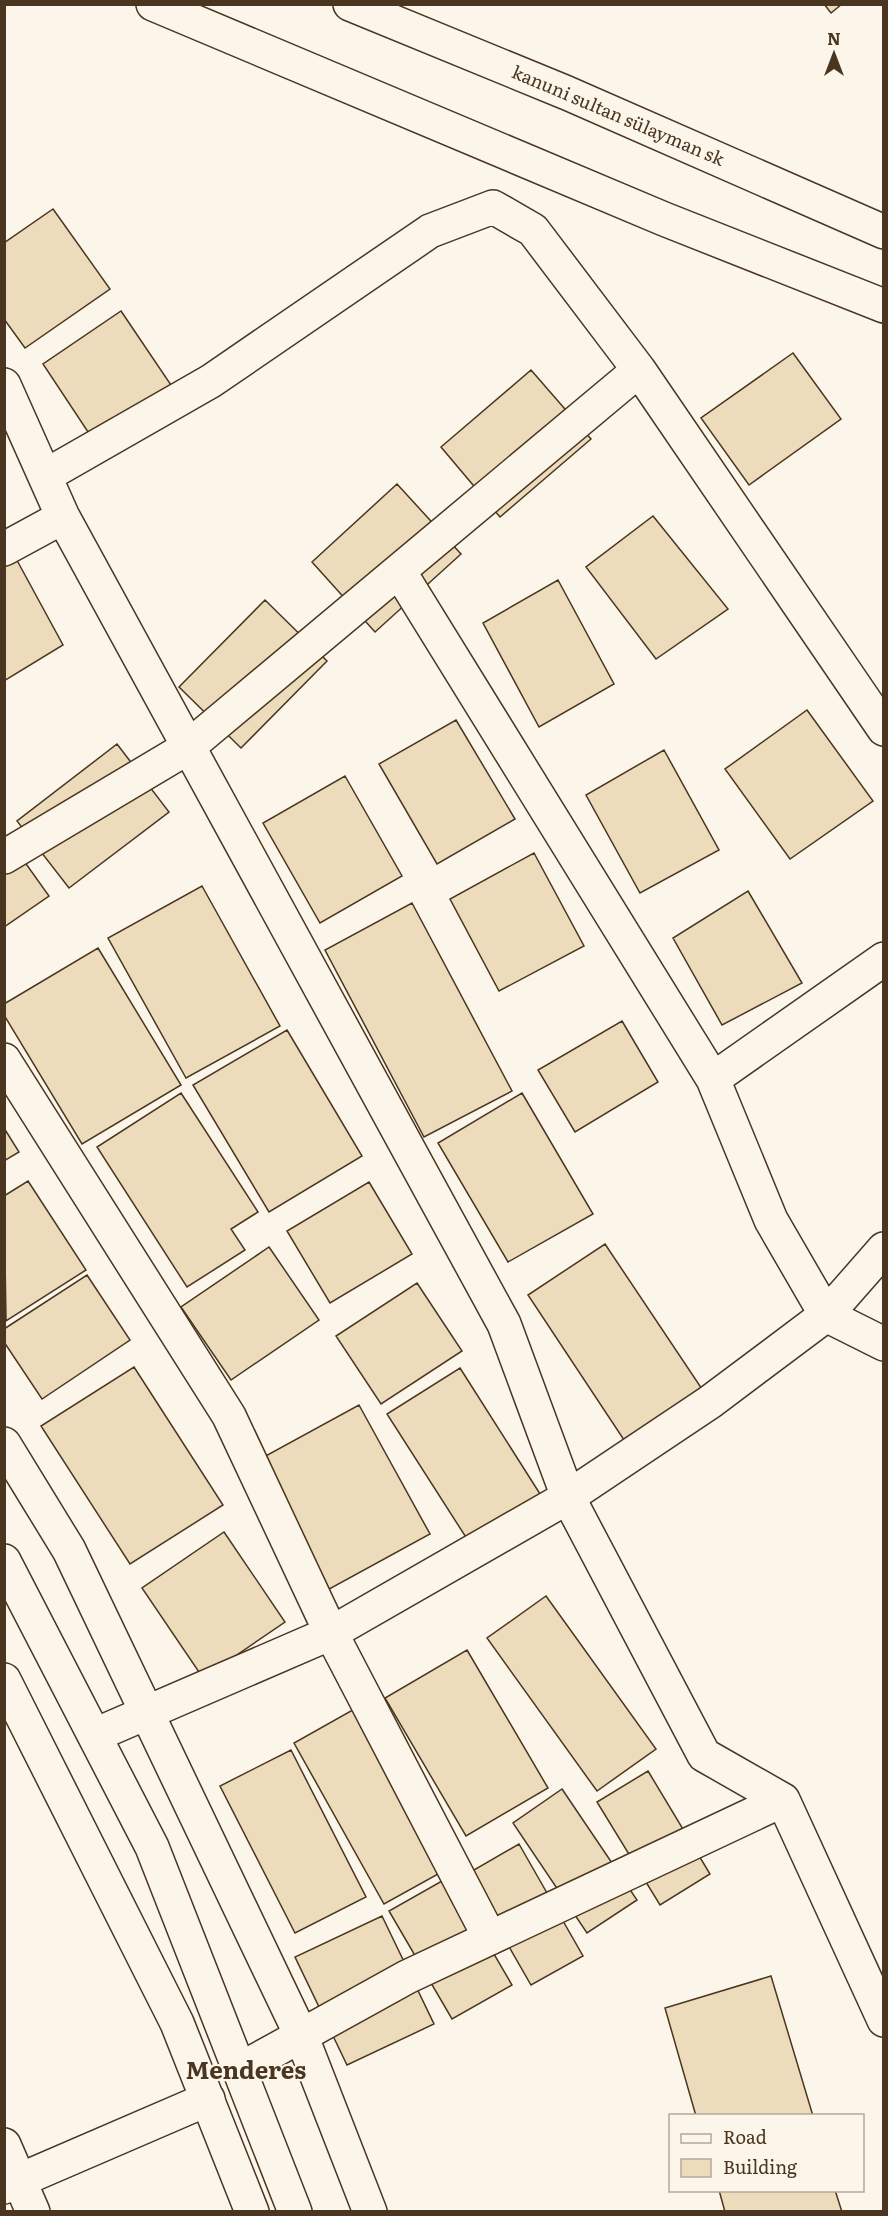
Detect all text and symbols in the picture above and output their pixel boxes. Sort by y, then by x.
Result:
north arrow [804,24,864,84]
text: N [827,26,841,50]
street label: kanuni sultan sülayman sk [508,58,730,172]
district label: Menderes [186,2051,306,2086]
legend [669,2114,864,2192]
text: Road [723,2123,767,2150]
text: Building [723,2153,798,2180]

